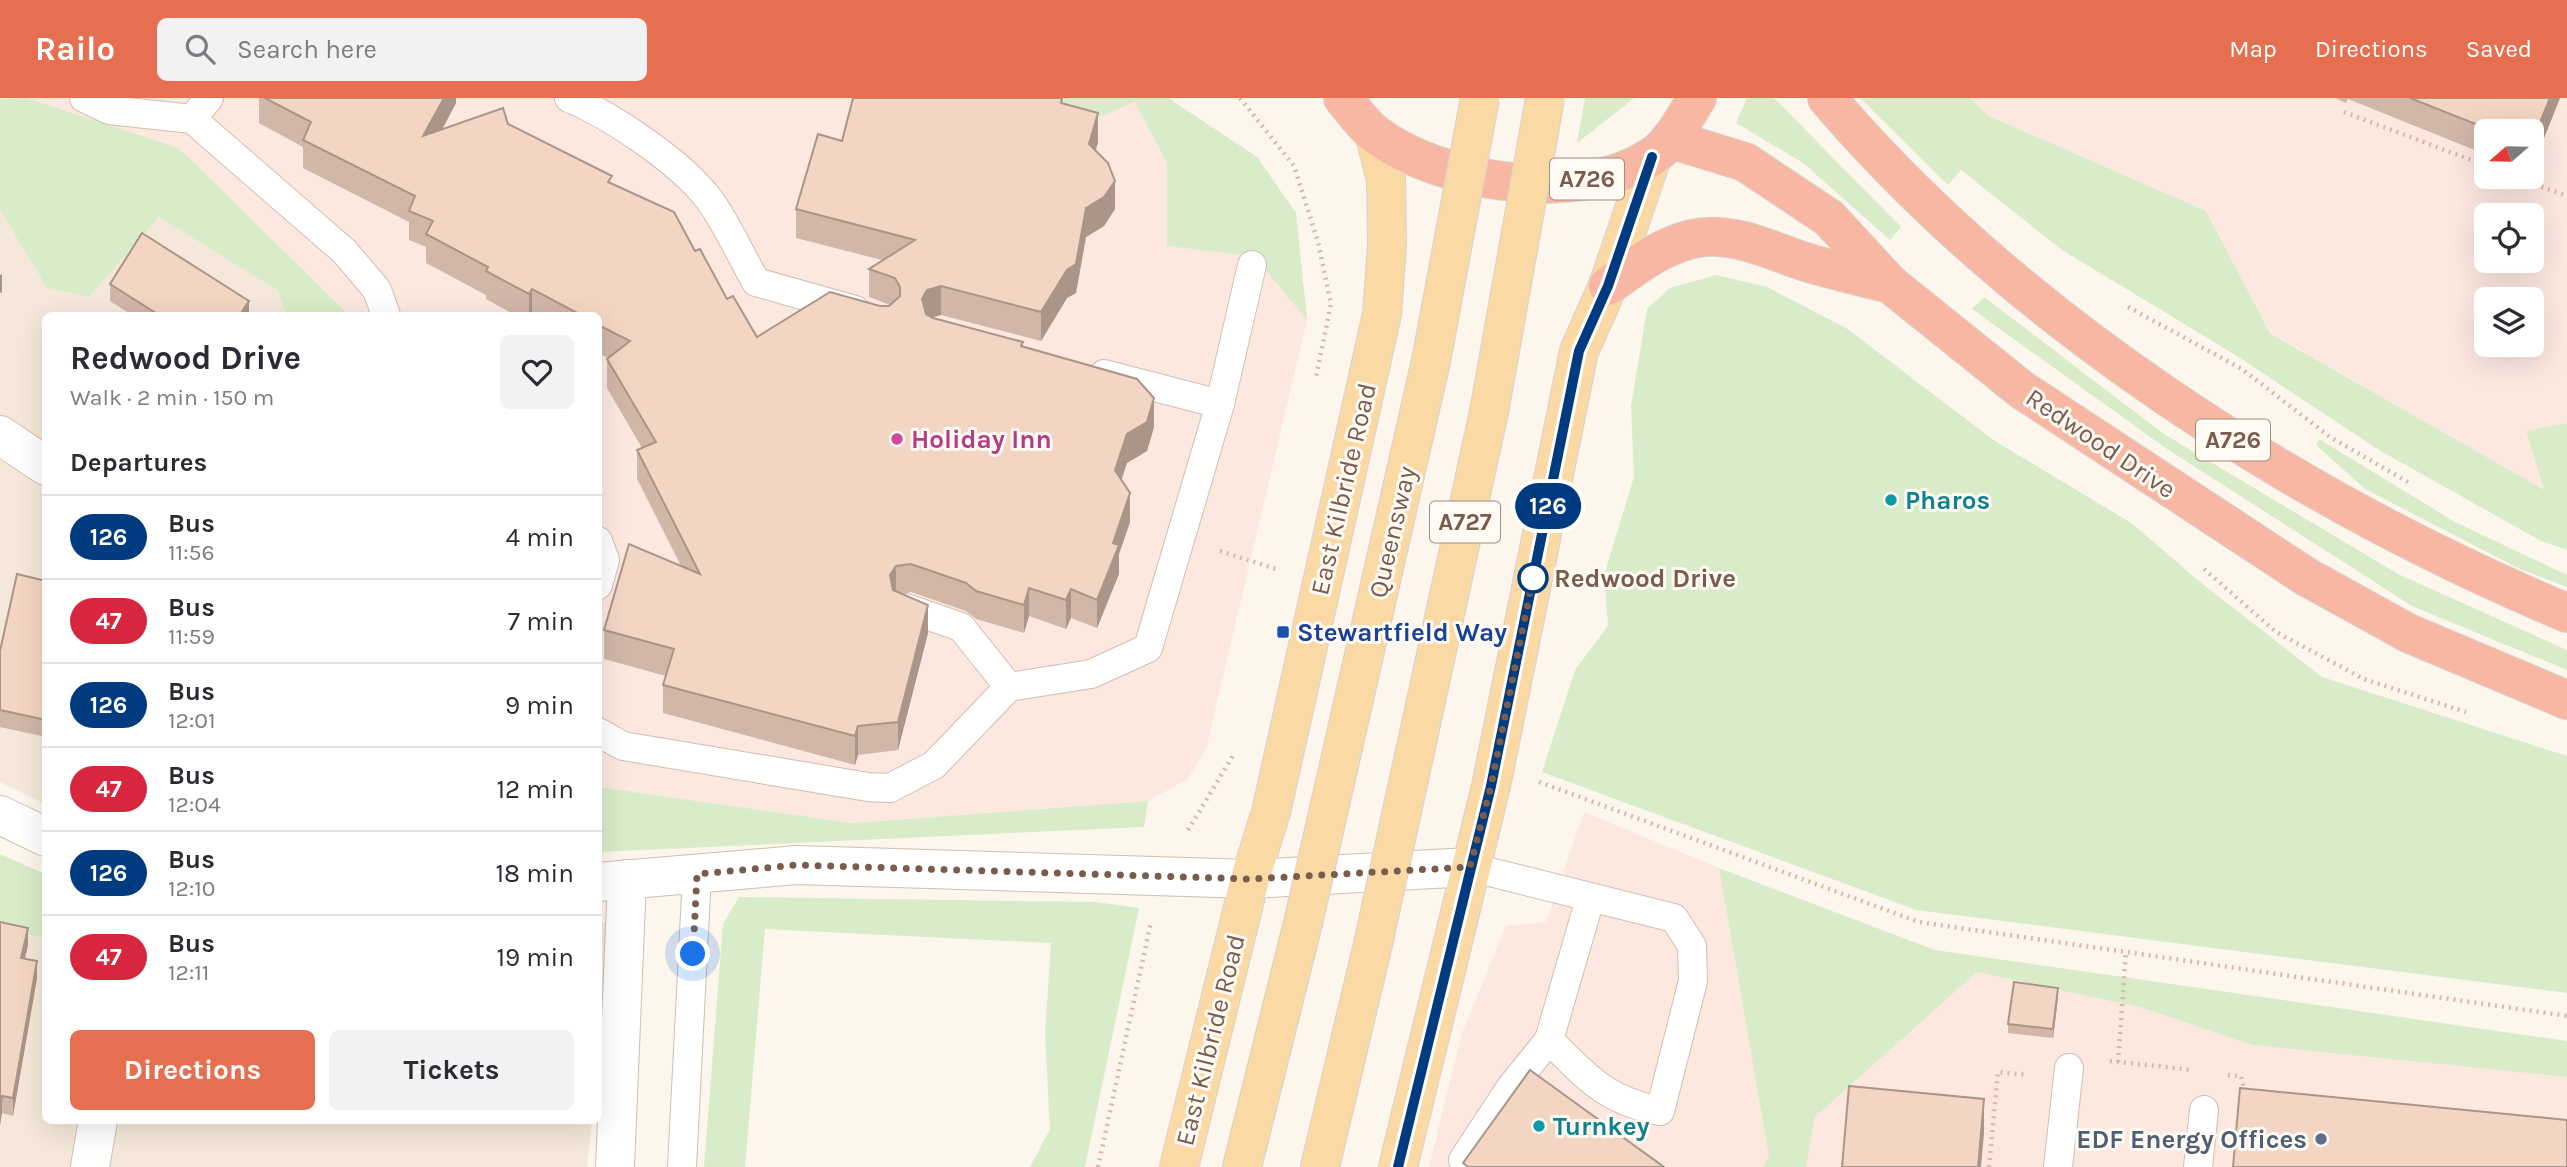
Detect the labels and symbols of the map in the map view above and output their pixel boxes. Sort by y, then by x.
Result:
north arrow [2474,119,2544,189]
road number: A726 [1550,158,1624,200]
street label: East Kilbride Road [1304,380,1383,598]
street label: Redwood Drive [2020,382,2182,505]
road number: A726 [2196,419,2270,460]
place label: Holiday Inn [911,424,1052,455]
marker: Holiday Inn [889,431,905,447]
street label: Queensway [1362,463,1423,601]
line badge: 126 [1508,483,1588,529]
place label: Pharos [1905,485,1990,516]
marker: Pharos [1883,492,1899,508]
road number: A727 [1430,502,1500,542]
marker: Redwood Drive [1518,563,1548,593]
place label: Redwood Drive [1554,563,1736,594]
place label: Stewartfield Way [1297,617,1507,648]
marker: Stewartfield Way [1275,624,1291,640]
street label: East Kilbride Road [1169,931,1252,1149]
your location [675,936,710,971]
place label: Turnkey [1553,1111,1650,1142]
marker: Turnkey [1531,1118,1547,1134]
place label: EDF Energy Offices [2076,1124,2307,1155]
marker: EDF Energy Offices [2313,1131,2329,1147]

